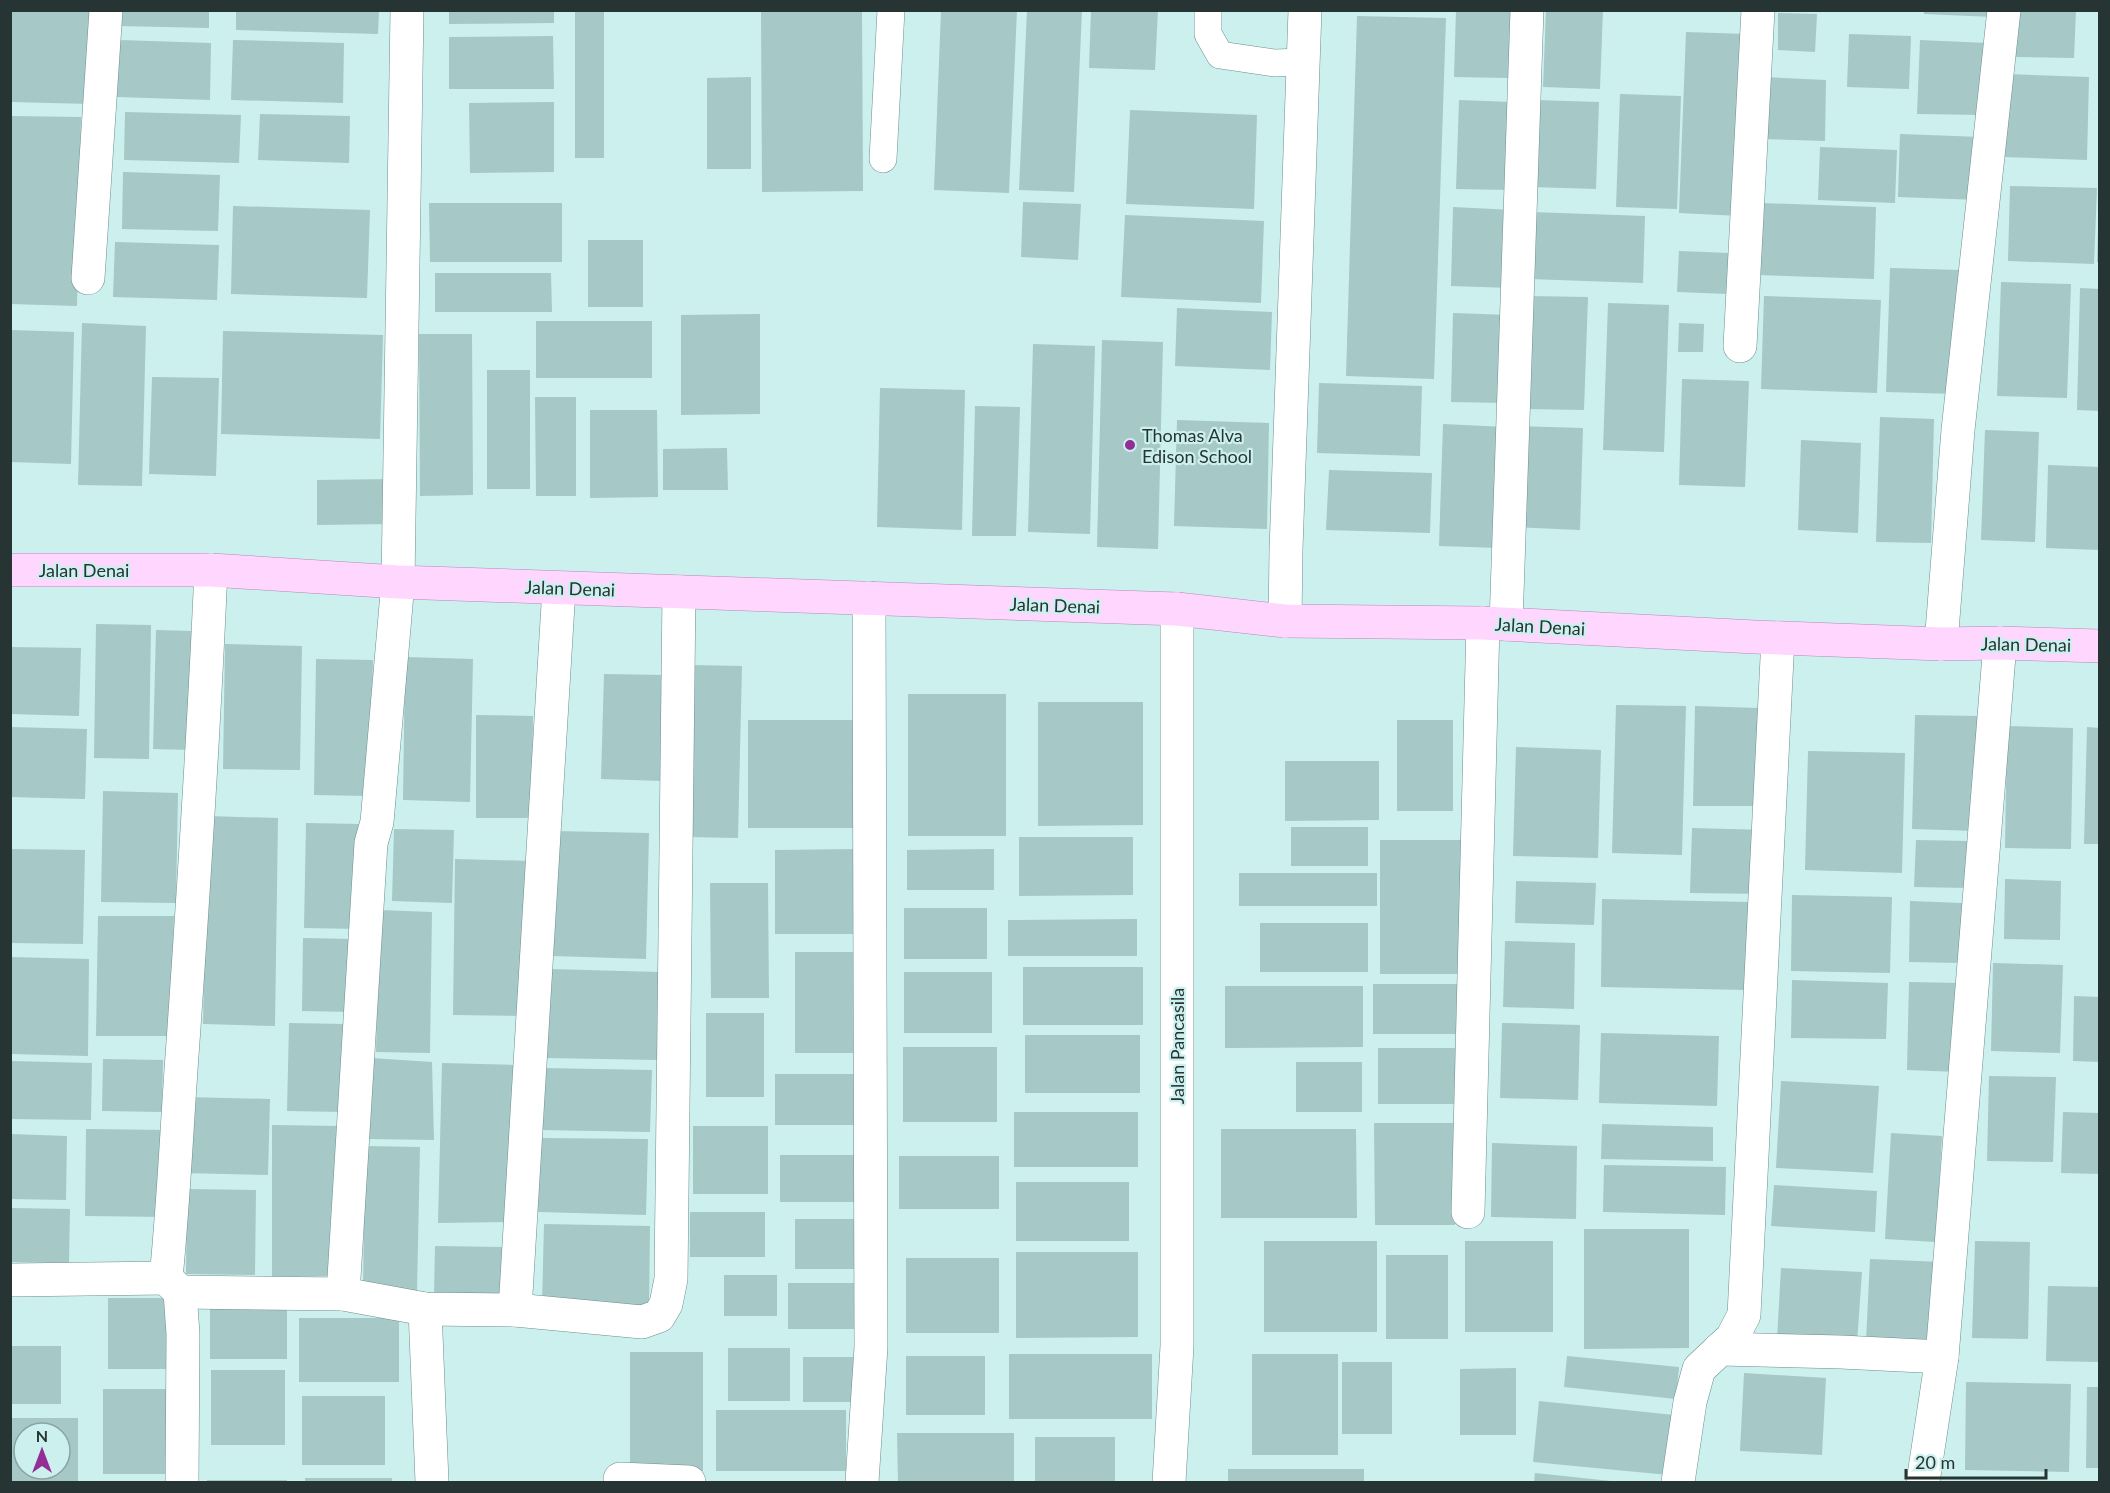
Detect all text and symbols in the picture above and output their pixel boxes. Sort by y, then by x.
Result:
place label: Thomas Alva Edison School [1142,424,1252,467]
marker: Thomas Alva Edison School [1123,438,1137,452]
street label: Jalan Denai [39,559,129,581]
street label: Jalan Denai [524,575,616,601]
street label: Jalan Denai [1009,592,1101,618]
street label: Jalan Denai [1494,613,1586,639]
street label: Jalan Denai [1981,632,2071,656]
street label: Jalan Pancasila [1166,988,1188,1104]
north arrow [12,1421,72,1481]
text: N [36,1426,48,1445]
scale bar [1906,1442,2046,1480]
text: 20 m [1915,1451,1955,1473]

